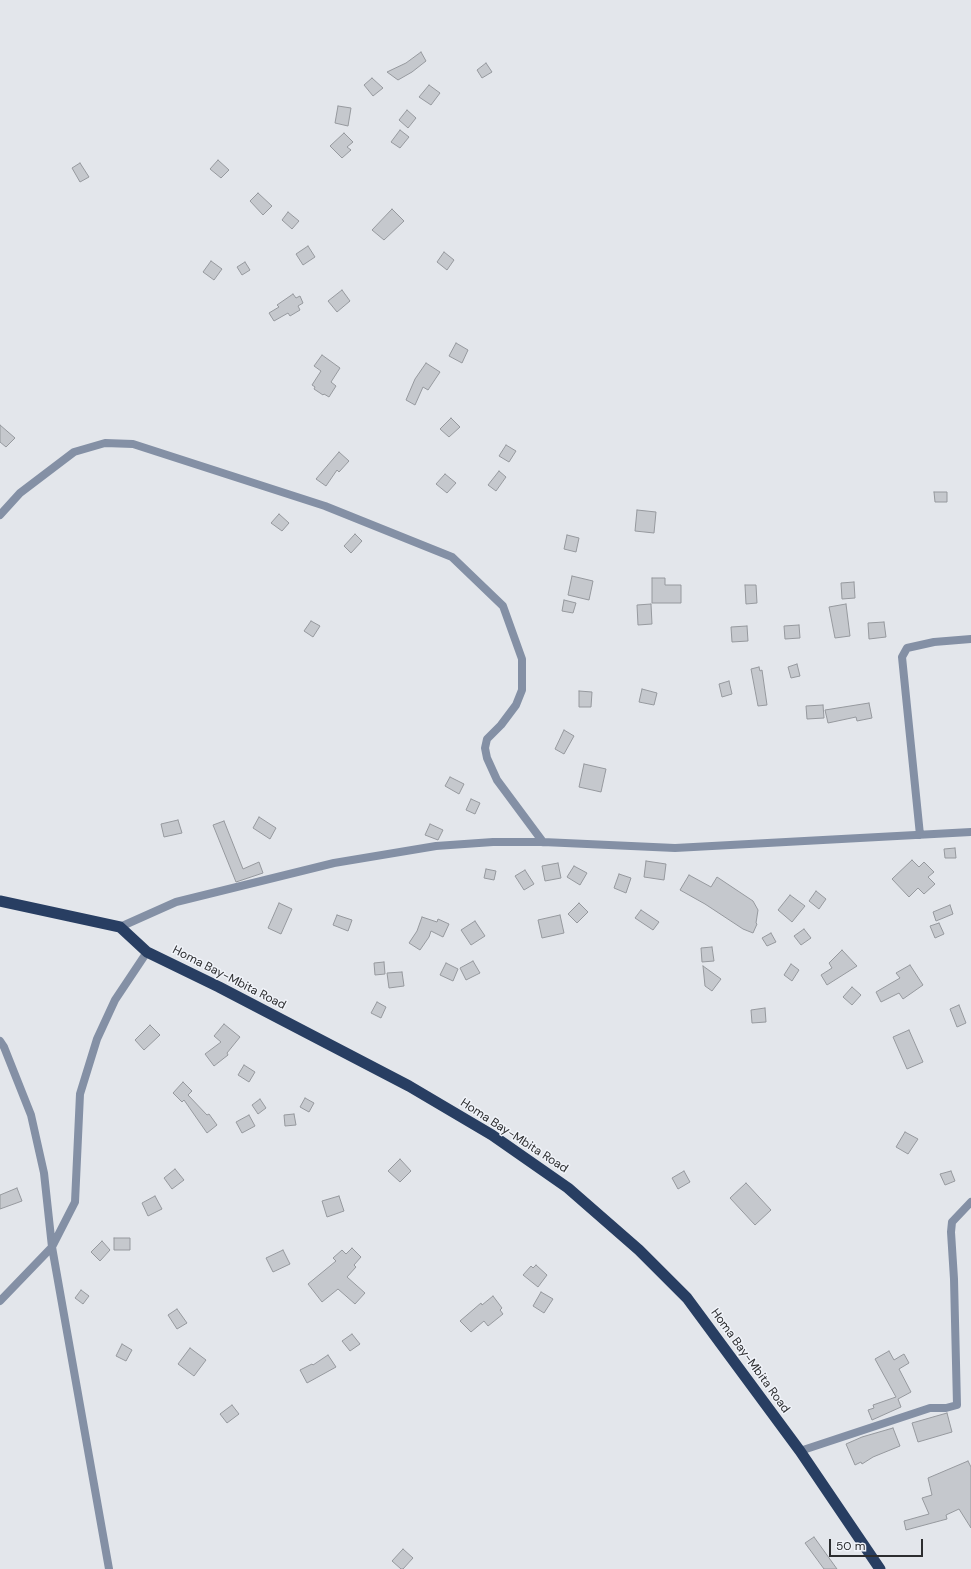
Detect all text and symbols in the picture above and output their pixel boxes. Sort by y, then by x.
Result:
street label: Homa Bay-Mbita Road [170,943,288,1013]
street label: Homa Bay-Mbita Road [458,1096,570,1176]
street label: Homa Bay-Mbita Road [707,1306,793,1416]
scale bar [831,1531,925,1557]
text: 50 m [836,1538,865,1554]

